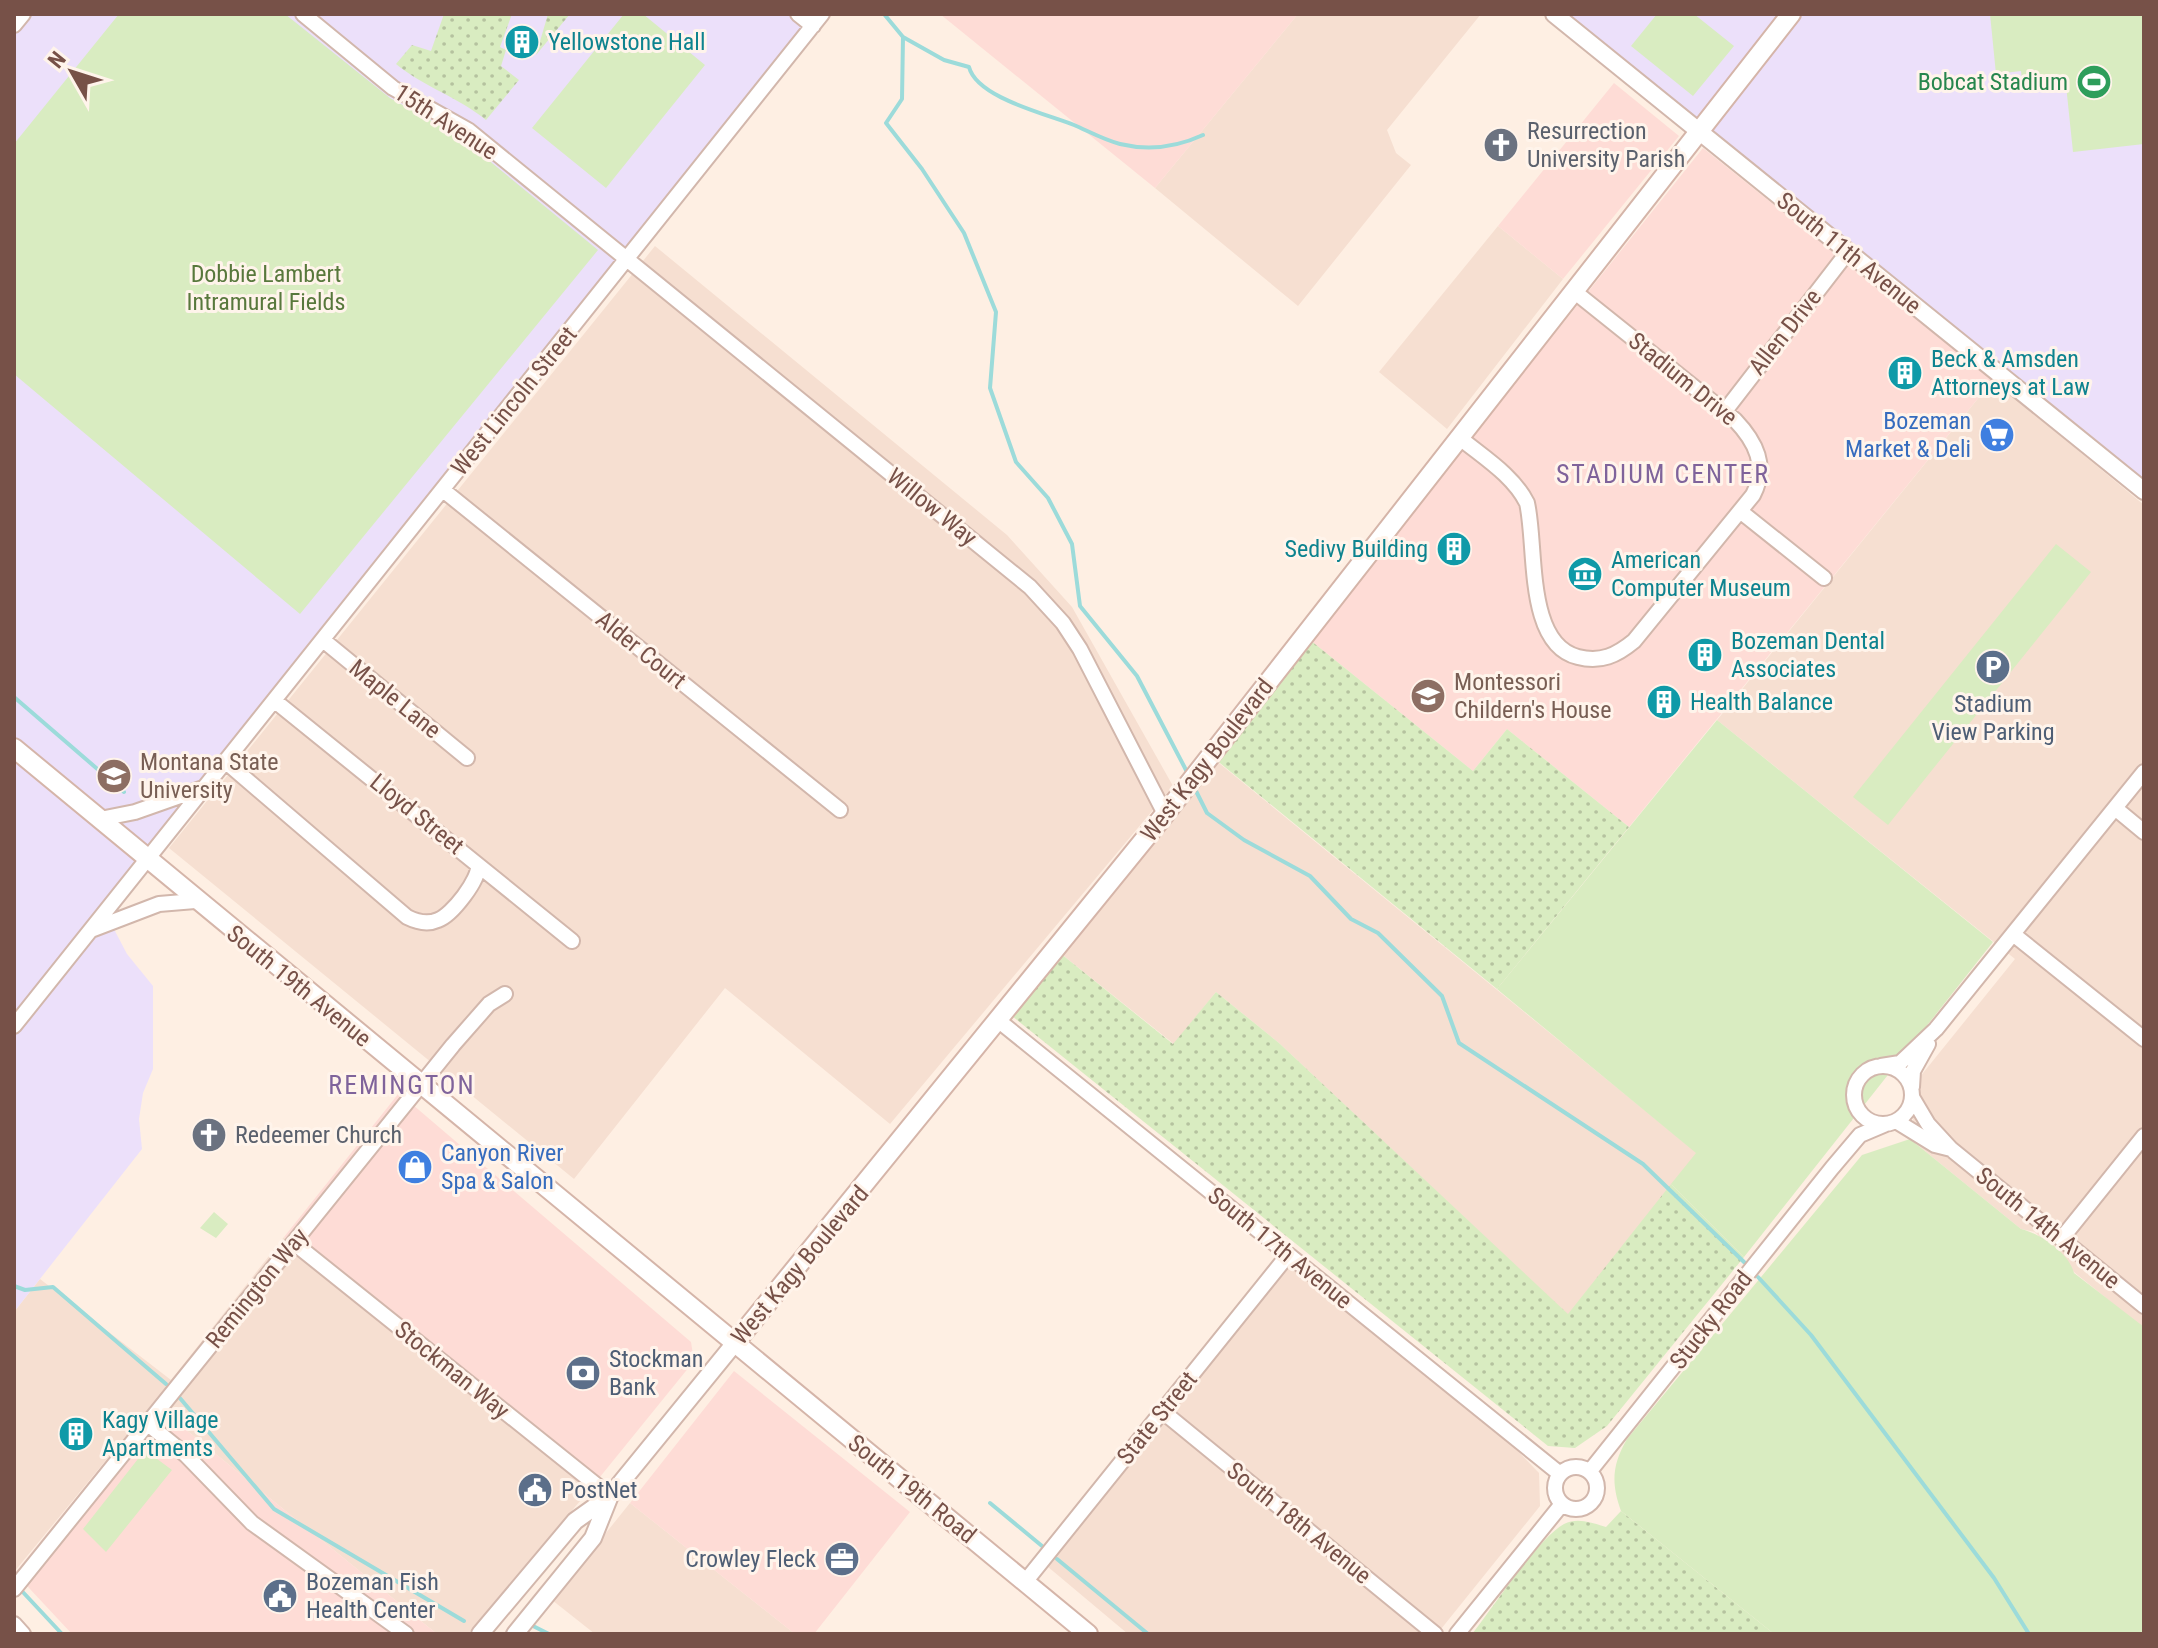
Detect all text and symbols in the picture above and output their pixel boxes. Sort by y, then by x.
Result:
building icon: Yellowstone Hall [503,23,541,61]
place label: Yellowstone Hall [548,28,705,56]
north arrow [32,32,112,112]
text: N [43,47,71,73]
sports icon: Bobcat Stadium [2075,63,2113,101]
place label: Bobcat Stadium [1918,68,2068,96]
street label: 15th Avenue [389,78,503,166]
place label: Resurrection University Parish [1527,117,1685,173]
church icon: Resurrection University Parish [1482,126,1520,164]
street label: South 11th Avenue [1771,186,1927,320]
park label: Dobbie Lambert Intramural Fields [187,260,345,316]
street label: Allen Drive [1743,284,1827,380]
street label: West Lincoln Street [445,321,583,481]
street label: Stadium Drive [1623,327,1743,431]
place label: Beck & Amsden Attorneys at Law [1931,345,2090,401]
building icon: Beck & Amsden Attorneys at Law [1886,354,1924,392]
place label: Bozeman Market & Deli [1845,407,1971,463]
supermarket icon: Bozeman Market & Deli [1978,416,2016,454]
district label: STADIUM CENTER [1556,459,1770,489]
street label: Willow Way [882,462,982,552]
building icon: Sedivy Building [1435,530,1473,568]
place label: Sedivy Building [1285,535,1428,563]
place label: American Computer Museum [1611,546,1791,602]
museum icon: American Computer Museum [1566,555,1604,593]
street label: Alder Court [590,605,692,695]
place label: Bozeman Dental Associates [1731,627,1885,683]
building icon: Bozeman Dental Associates [1686,636,1724,674]
parking icon: Stadium View Parking [1974,648,2012,686]
street label: Maple Lane [344,654,446,744]
place label: Montessori Childern's House [1454,668,1612,724]
street label: West Kagy Boulevard [1135,673,1279,847]
school or university icon: Montessori Childern's House [1409,677,1447,715]
building icon: Health Balance [1645,683,1683,721]
place label: Health Balance [1690,688,1833,716]
place label: Stadium View Parking [1931,690,2055,746]
place label: Montana State University [140,748,278,804]
school or university icon: Montana State University [95,757,133,795]
street label: Lloyd Street [365,768,469,860]
street label: South 19th Avenue [221,919,377,1053]
district label: REMINGTON [328,1070,476,1100]
church icon: Redeemer Church [190,1116,228,1154]
place label: Redeemer Church [235,1121,402,1149]
place label: Canyon River Spa & Salon [441,1139,564,1195]
shop icon: Canyon River Spa & Salon [396,1148,434,1186]
street label: South 14th Avenue [1970,1161,2126,1295]
street label: West Kagy Boulevard [725,1180,875,1350]
street label: South 17th Avenue [1202,1181,1358,1315]
street label: Remington Way [200,1222,314,1354]
street label: Stucky Road [1664,1265,1758,1375]
street label: Stockman Way [389,1315,515,1425]
place label: Stockman Bank [609,1345,703,1401]
bank icon: Stockman Bank [564,1354,602,1392]
street label: State Street [1111,1366,1203,1470]
place label: Kagy Village Apartments [102,1406,218,1462]
building icon: Kagy Village Apartments [57,1415,95,1453]
street label: South 19th Road [842,1429,982,1549]
street label: South 18th Avenue [1221,1456,1377,1590]
public building icon: PostNet [516,1471,554,1509]
place label: PostNet [561,1476,637,1504]
office icon: Crowley Fleck [823,1540,861,1578]
place label: Crowley Fleck [685,1545,816,1573]
place label: Bozeman Fish Health Center [306,1568,439,1624]
public building icon: Bozeman Fish Health Center [261,1577,299,1615]

